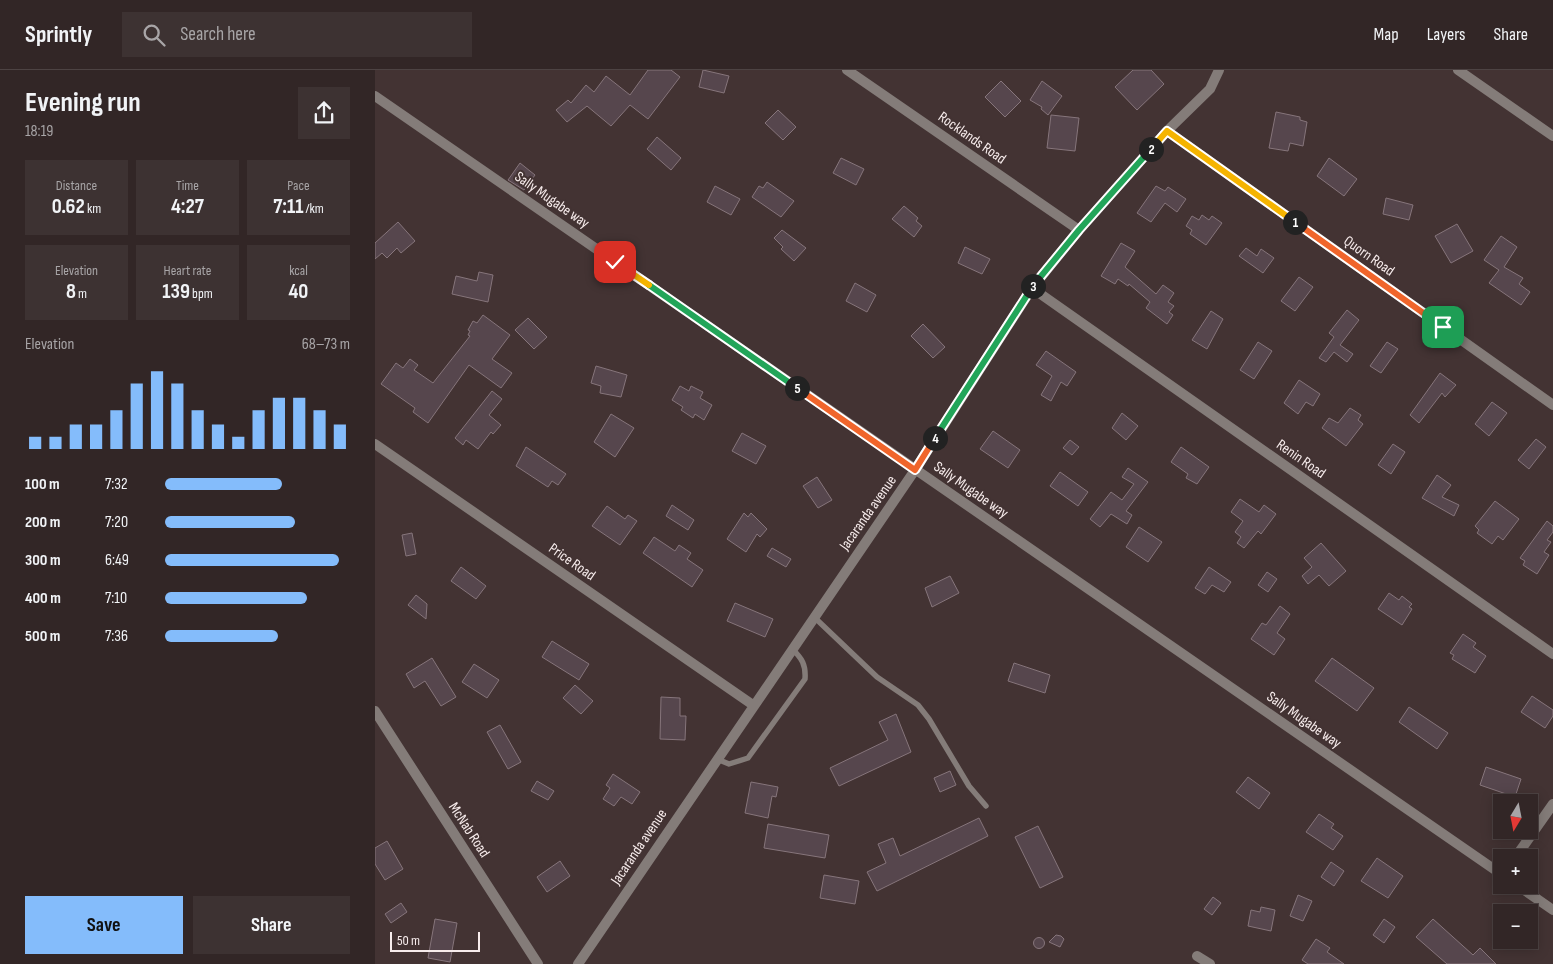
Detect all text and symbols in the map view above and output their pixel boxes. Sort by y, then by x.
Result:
search box [122,12,472,57]
text: Sprintly [25,20,92,49]
icon: search [140,21,168,49]
text: Search here [180,23,256,46]
text: Map [1374,24,1399,45]
text: Layers [1427,24,1466,45]
text: Share [1494,24,1528,45]
text: Evening run [25,86,141,119]
button: share [298,87,350,139]
street label: Rocklands Road [934,108,1010,168]
text: 18:19 [25,122,53,141]
pin: 2 [1139,136,1163,162]
text: 2 [1148,141,1155,158]
street label: Sally Mugabe way [511,167,593,233]
text: Distance [56,177,97,194]
text: Time [176,177,199,194]
text: Pace [287,177,310,194]
text: 0.62 [52,194,85,219]
text: 4:27 [171,194,204,219]
text: 7:11 [273,194,303,219]
text: km [85,200,101,217]
text: /km [303,200,324,217]
pin: 1 [1283,210,1307,234]
text: 1 [1293,214,1298,231]
street label: Quorn Road [1340,232,1398,280]
pin [594,241,636,283]
icon: check [601,248,629,276]
text: Elevation [55,262,98,279]
text: Heart rate [164,262,211,279]
text: kcal [289,262,308,279]
pin: 3 [1021,274,1045,298]
text: 3 [1030,278,1037,295]
text: 8 [66,279,76,304]
text: 139 [162,279,190,304]
text: 40 [289,279,308,304]
text: m [76,285,87,302]
text: bpm [190,285,213,302]
pin [1422,306,1464,348]
icon: arrive [1429,313,1457,341]
text: Elevation [25,335,74,354]
text: 68–73 m [302,335,350,354]
pin: 5 [785,376,809,400]
text: 5 [794,380,801,397]
pin: 4 [923,426,947,450]
text: 4 [932,430,939,447]
street label: Renin Road [1273,435,1329,483]
street label: Sally Mugabe way [930,457,1012,523]
street label: Jacaranda avenue [835,472,901,555]
text: 100 m [25,475,60,494]
text: 7:32 [105,475,128,494]
text: 200 m [25,513,60,532]
text: 7:20 [105,513,128,532]
street label: Price Road [545,539,599,585]
text: 300 m [25,551,61,570]
text: 6:49 [105,551,129,570]
text: 400 m [25,589,61,608]
text: 7:10 [105,589,127,608]
text: 500 m [25,627,60,646]
text: 7:36 [105,627,128,646]
street label: Sally Mugabe way [1263,687,1345,753]
north arrow [1493,794,1537,839]
map controls [1493,794,1538,949]
street label: McNab Road [444,799,494,861]
street label: Jacaranda avenue [606,806,671,889]
button: + [1493,849,1538,894]
button: Save [25,896,183,954]
button: Share [193,896,350,954]
button: − [1493,904,1538,949]
scale bar [390,929,480,952]
text: 50 m [397,932,420,949]

